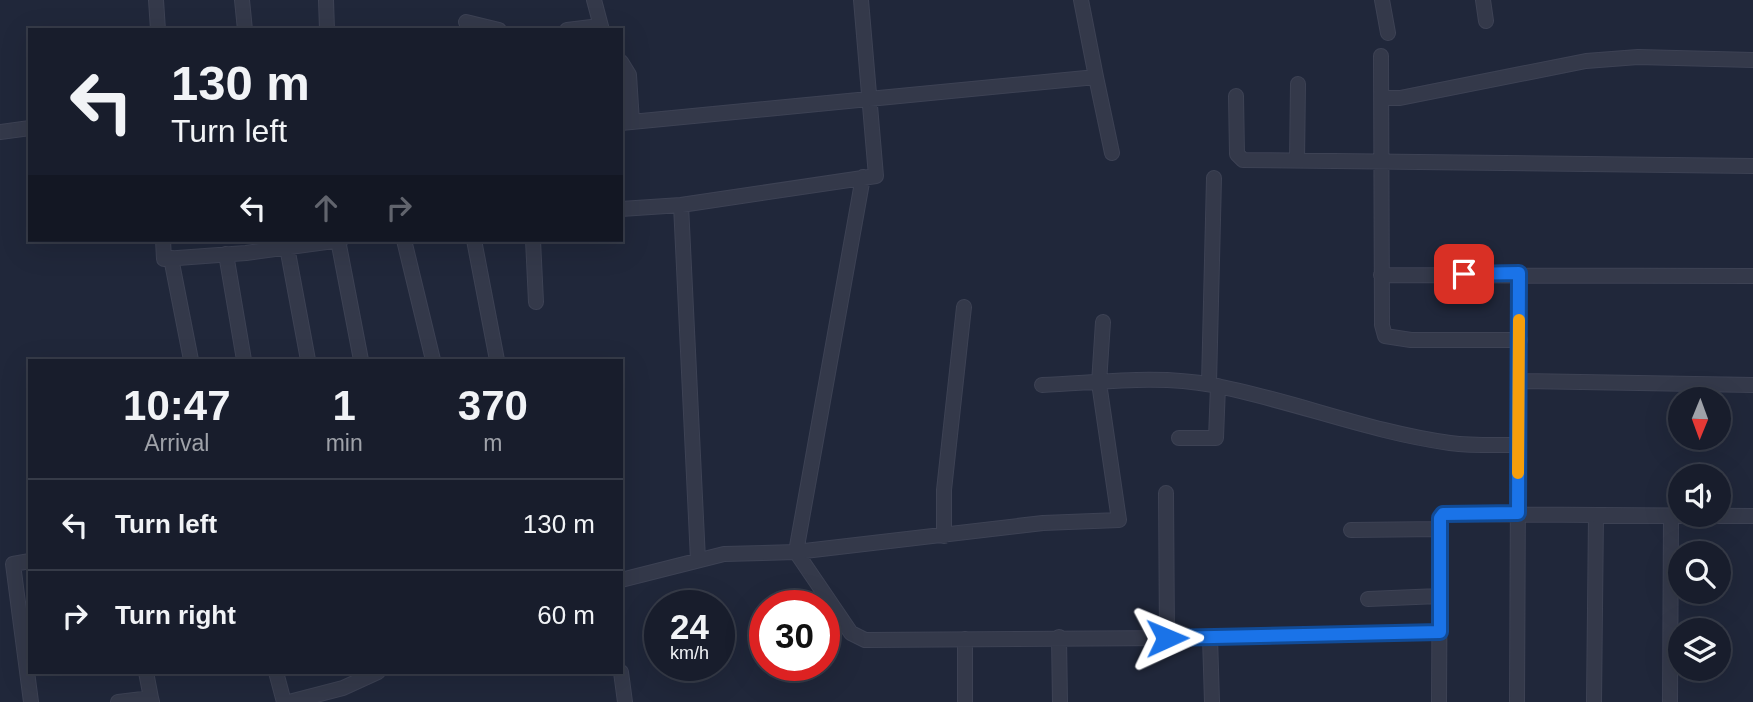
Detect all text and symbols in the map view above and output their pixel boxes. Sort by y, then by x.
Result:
icon: left [56,56,147,147]
text: 130 m [171,56,310,110]
text: Turn left [171,113,287,149]
icon: left [234,189,272,227]
icon: ahead [307,189,345,227]
icon: right [380,189,418,227]
pin [1434,244,1494,304]
icon: arrive [1445,255,1483,293]
text: 10:47 [123,382,231,429]
text: 1 [332,382,356,429]
text: 370 [458,382,528,429]
north arrow [1668,387,1731,450]
map controls [1668,387,1731,681]
text: Arrival [144,430,209,456]
text: min [326,430,363,456]
text: m [483,430,502,456]
button: sound [1668,464,1731,527]
icon: left [56,506,94,544]
text: Turn left [115,509,217,539]
text: 130 m [523,509,595,539]
button: search [1668,541,1731,604]
speed limit sign: 30 [749,590,840,681]
icon: right [56,597,94,635]
text: Turn right [115,600,236,630]
text: 60 m [537,600,595,630]
position arrow [1130,601,1204,675]
text: 24 [670,607,709,646]
button: layers [1668,618,1731,681]
text: km/h [670,643,709,663]

